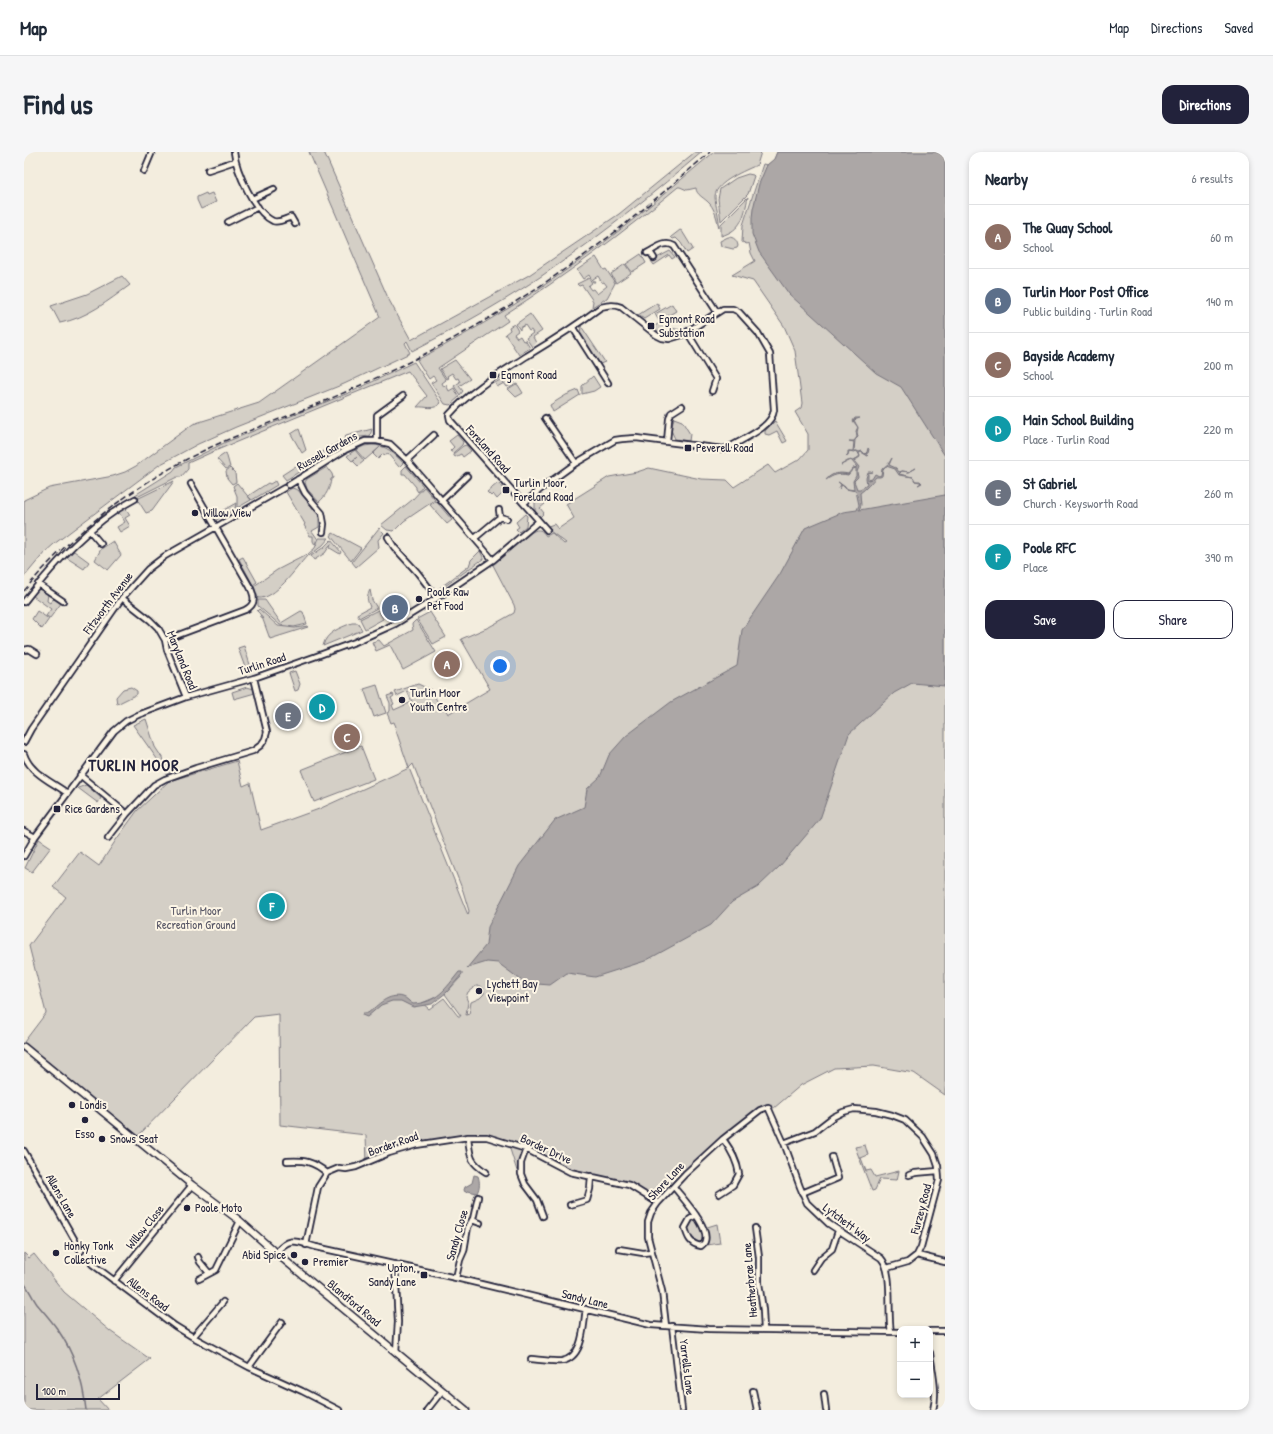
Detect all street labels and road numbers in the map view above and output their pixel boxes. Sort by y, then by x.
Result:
street label: Foreland Road [462,420,515,477]
street label: Russell Gardens [293,427,360,474]
street label: Fitzworth Avenue [78,568,137,638]
street label: Maryland Road [163,628,202,692]
street label: Turlin Road [236,648,288,679]
street label: Border Road [365,1127,421,1160]
street label: Border Drive [518,1129,575,1168]
street label: Shore Lane [643,1158,688,1204]
street label: Allens Lane [42,1171,81,1221]
street label: Furzey Road [905,1182,935,1237]
street label: Lytchett Way [820,1199,875,1246]
street label: Willow Close [122,1201,168,1252]
street label: Sandy Close [441,1207,472,1262]
street label: Heatherbrae Lane [738,1242,761,1318]
street label: Allens Road [124,1272,173,1315]
street label: Blandford Road [324,1275,385,1330]
street label: Sandy Lane [560,1285,610,1313]
street label: Yarrells Lane [676,1338,699,1396]

